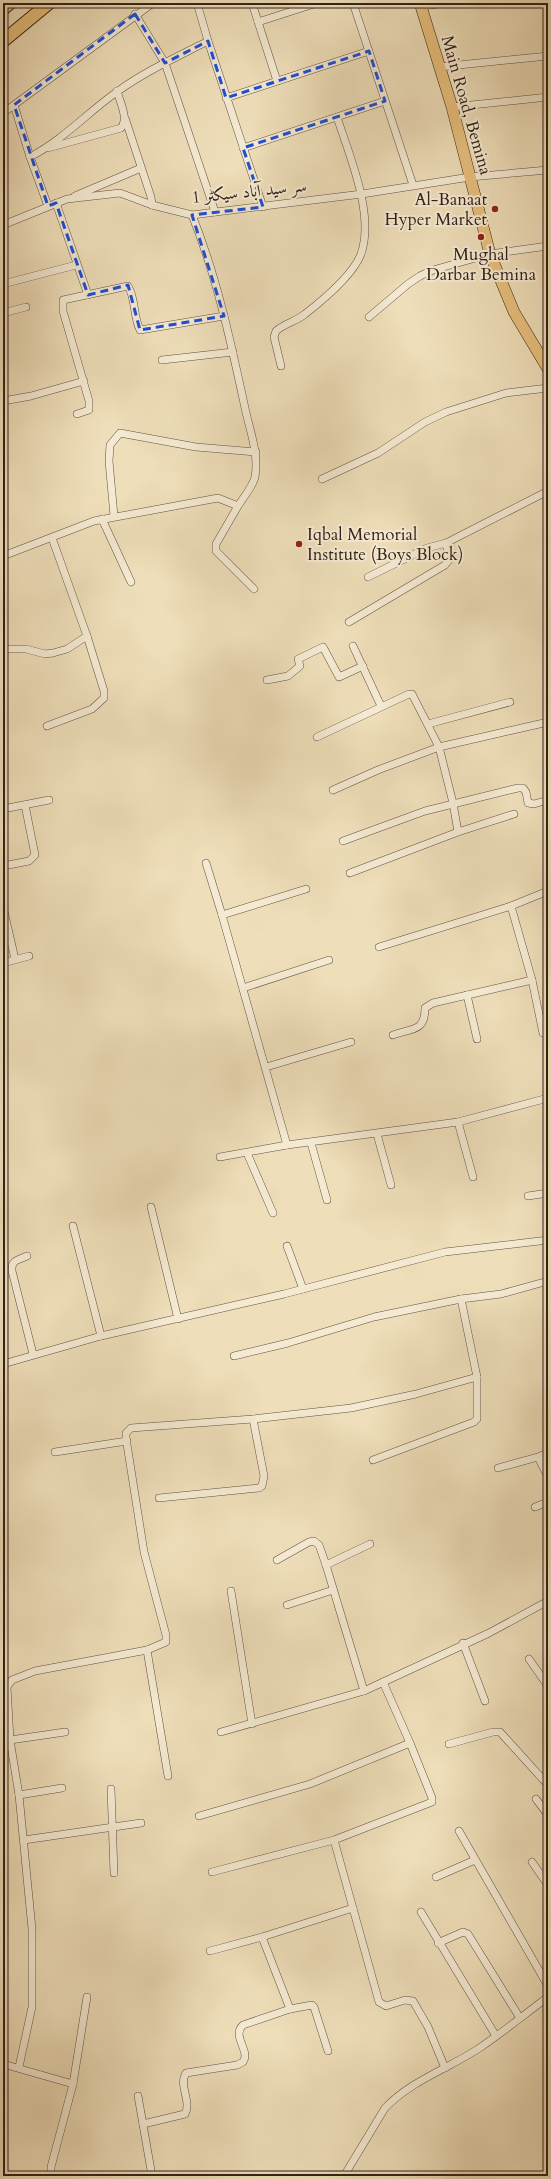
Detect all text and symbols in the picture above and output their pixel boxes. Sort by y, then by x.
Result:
street label: Main Road, Bemina [436,33,498,178]
street label: سر سید آباد سیکٹر 1 [190,174,308,209]
place label: Al-Banaat Hyper Market [385,188,488,231]
marker: Al-Banaat Hyper Market [490,204,500,214]
marker: Mughal Darbar Bemina [476,232,486,242]
place label: Mughal Darbar Bemina [426,243,537,286]
place label: Iqbal Memorial Institute (Boys Block) [307,523,463,566]
marker: Iqbal Memorial Institute (Boys Block) [294,539,304,549]

